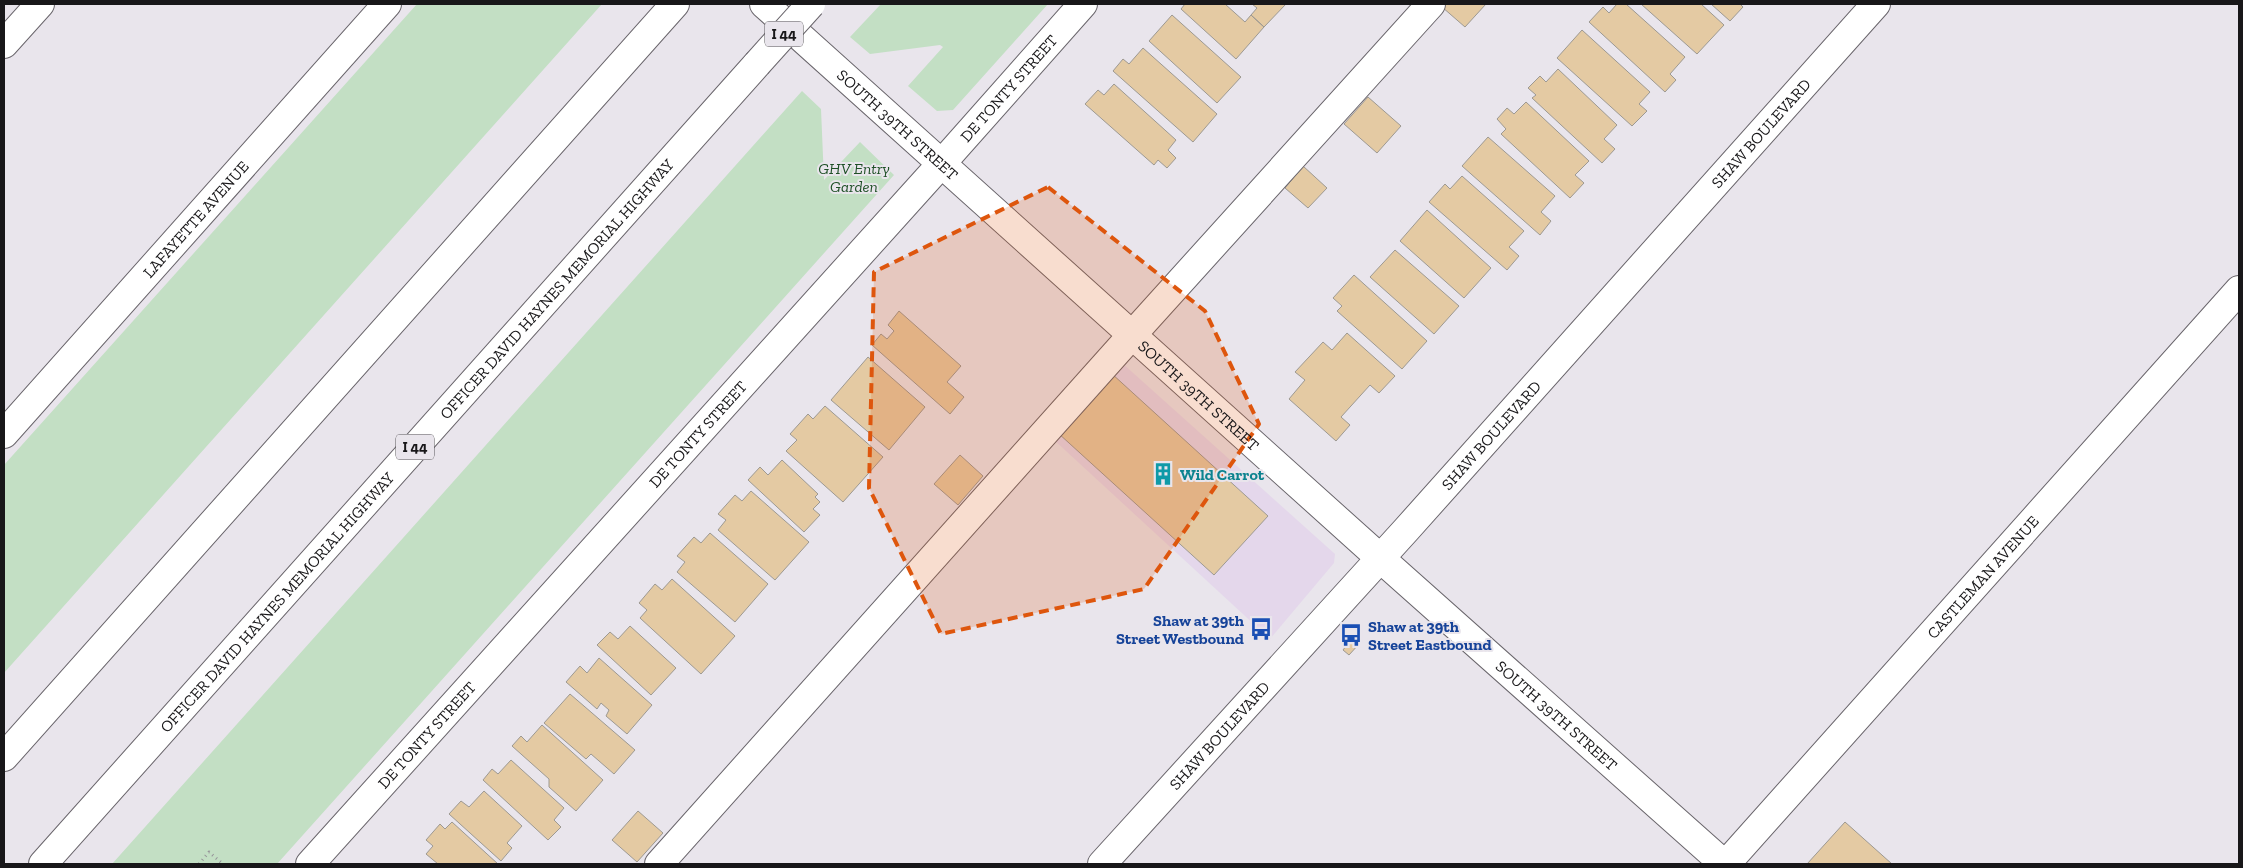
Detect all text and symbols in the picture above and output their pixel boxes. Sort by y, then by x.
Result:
road number: I 44 [765,22,803,46]
street label: DE TONTY STREET [956,30,1061,146]
street label: SOUTH 39TH STREET [833,65,962,184]
street label: SHAW BOULEVARD [1707,75,1814,191]
street label: OFFICER DAVID HAYNES MEMORIAL HIGHWAY [435,155,678,423]
street label: LAFAYETTE AVENUE [139,157,253,281]
park label: GHV Entry Garden [818,159,890,196]
street label: SOUTH 39TH STREET [1135,336,1263,455]
street label: DE TONTY STREET [645,377,751,491]
street label: SHAW BOULEVARD [1437,377,1545,493]
road number: I 44 [396,434,434,460]
building icon: Wild Carrot [1150,461,1176,487]
place label: Wild Carrot [1180,465,1265,484]
street label: OFFICER DAVID HAYNES MEMORIAL HIGHWAY [156,468,398,736]
street label: CASTLEMAN AVENUE [1923,511,2042,642]
place label: Shaw at 39th Street Westbound [1116,611,1245,648]
bus stop icon: Shaw at 39th Street Westbound [1248,616,1274,642]
place label: Shaw at 39th Street Eastbound [1368,617,1492,654]
bus stop icon: Shaw at 39th Street Eastbound [1338,622,1364,648]
street label: SOUTH 39TH STREET [1492,656,1621,774]
street label: DE TONTY STREET [374,677,479,792]
street label: SHAW BOULEVARD [1165,677,1273,793]

